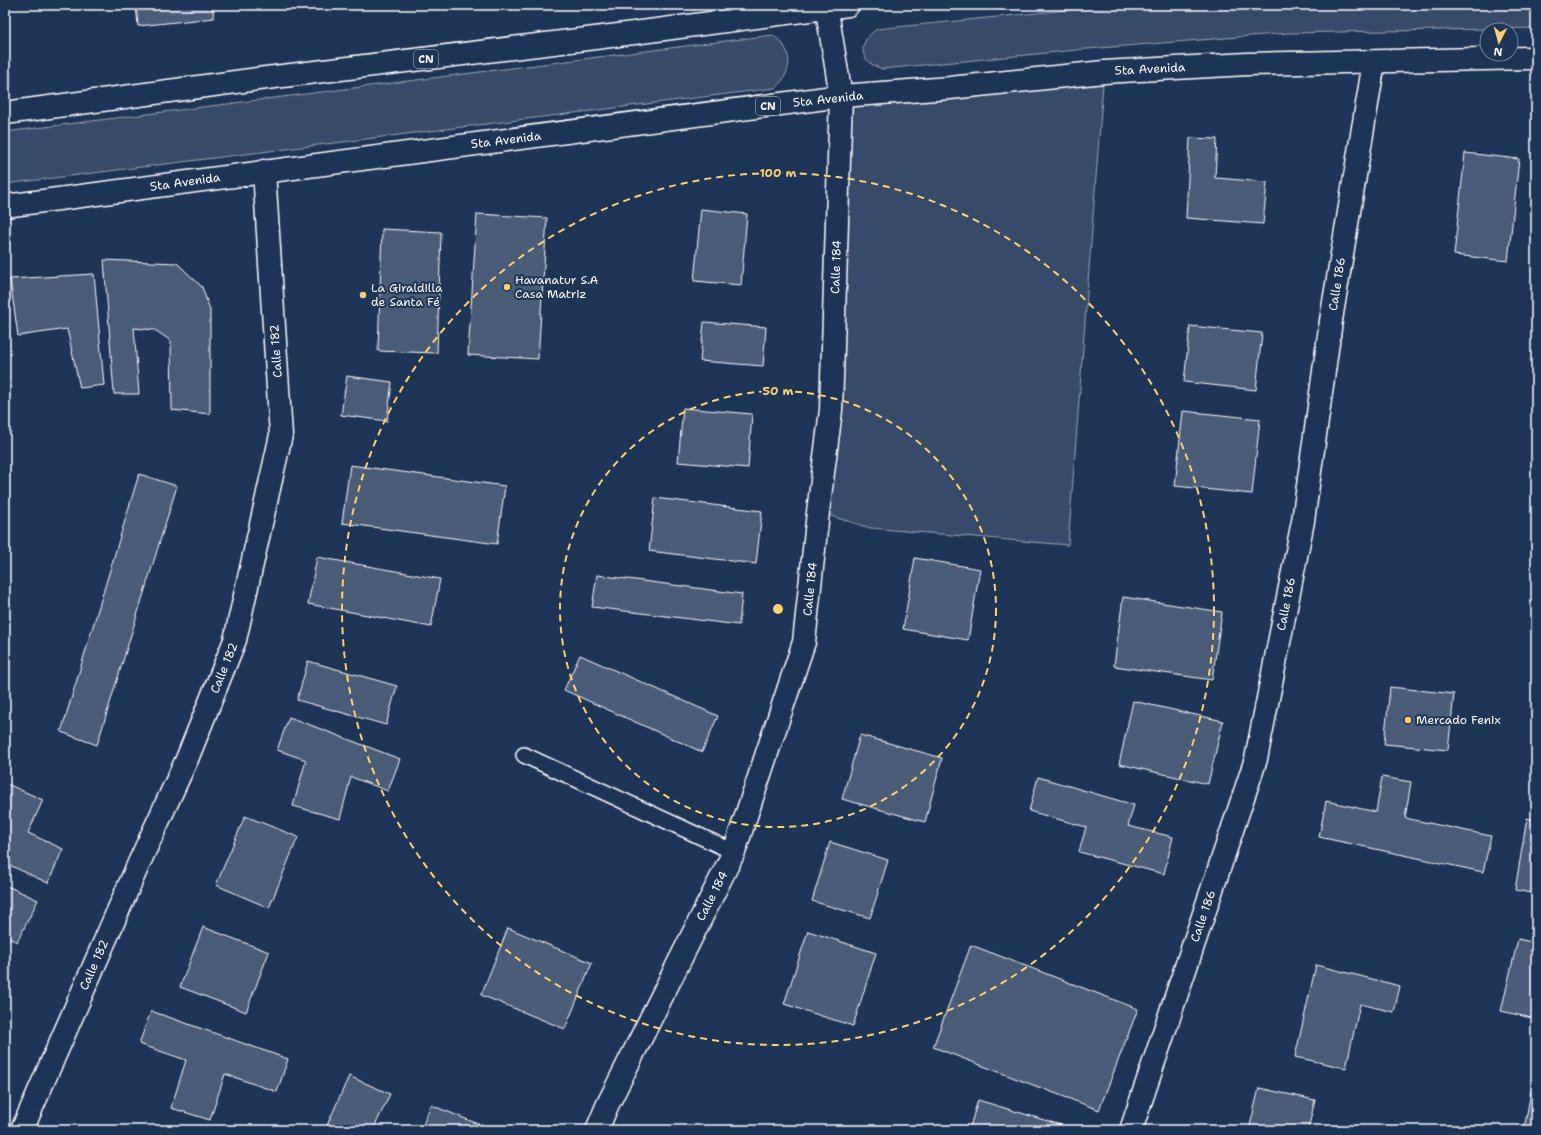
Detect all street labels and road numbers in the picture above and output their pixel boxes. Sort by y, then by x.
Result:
road number: CN [414,50,438,68]
street label: 5ta Avenida [1114,59,1186,79]
street label: 5ta Avenida [792,87,865,111]
road number: CN [756,97,780,115]
street label: 5ta Avenida [470,128,543,152]
street label: 5ta Avenida [149,169,222,195]
street label: Calle 184 [827,240,845,294]
street label: Calle 186 [1325,256,1349,312]
street label: Calle 182 [266,324,286,378]
street label: Calle 184 [799,561,821,617]
street label: Calle 186 [1273,576,1299,632]
street label: Calle 182 [207,640,241,696]
street label: Calle 184 [693,868,731,924]
street label: Calle 186 [1187,888,1219,944]
street label: Calle 182 [76,937,112,993]

